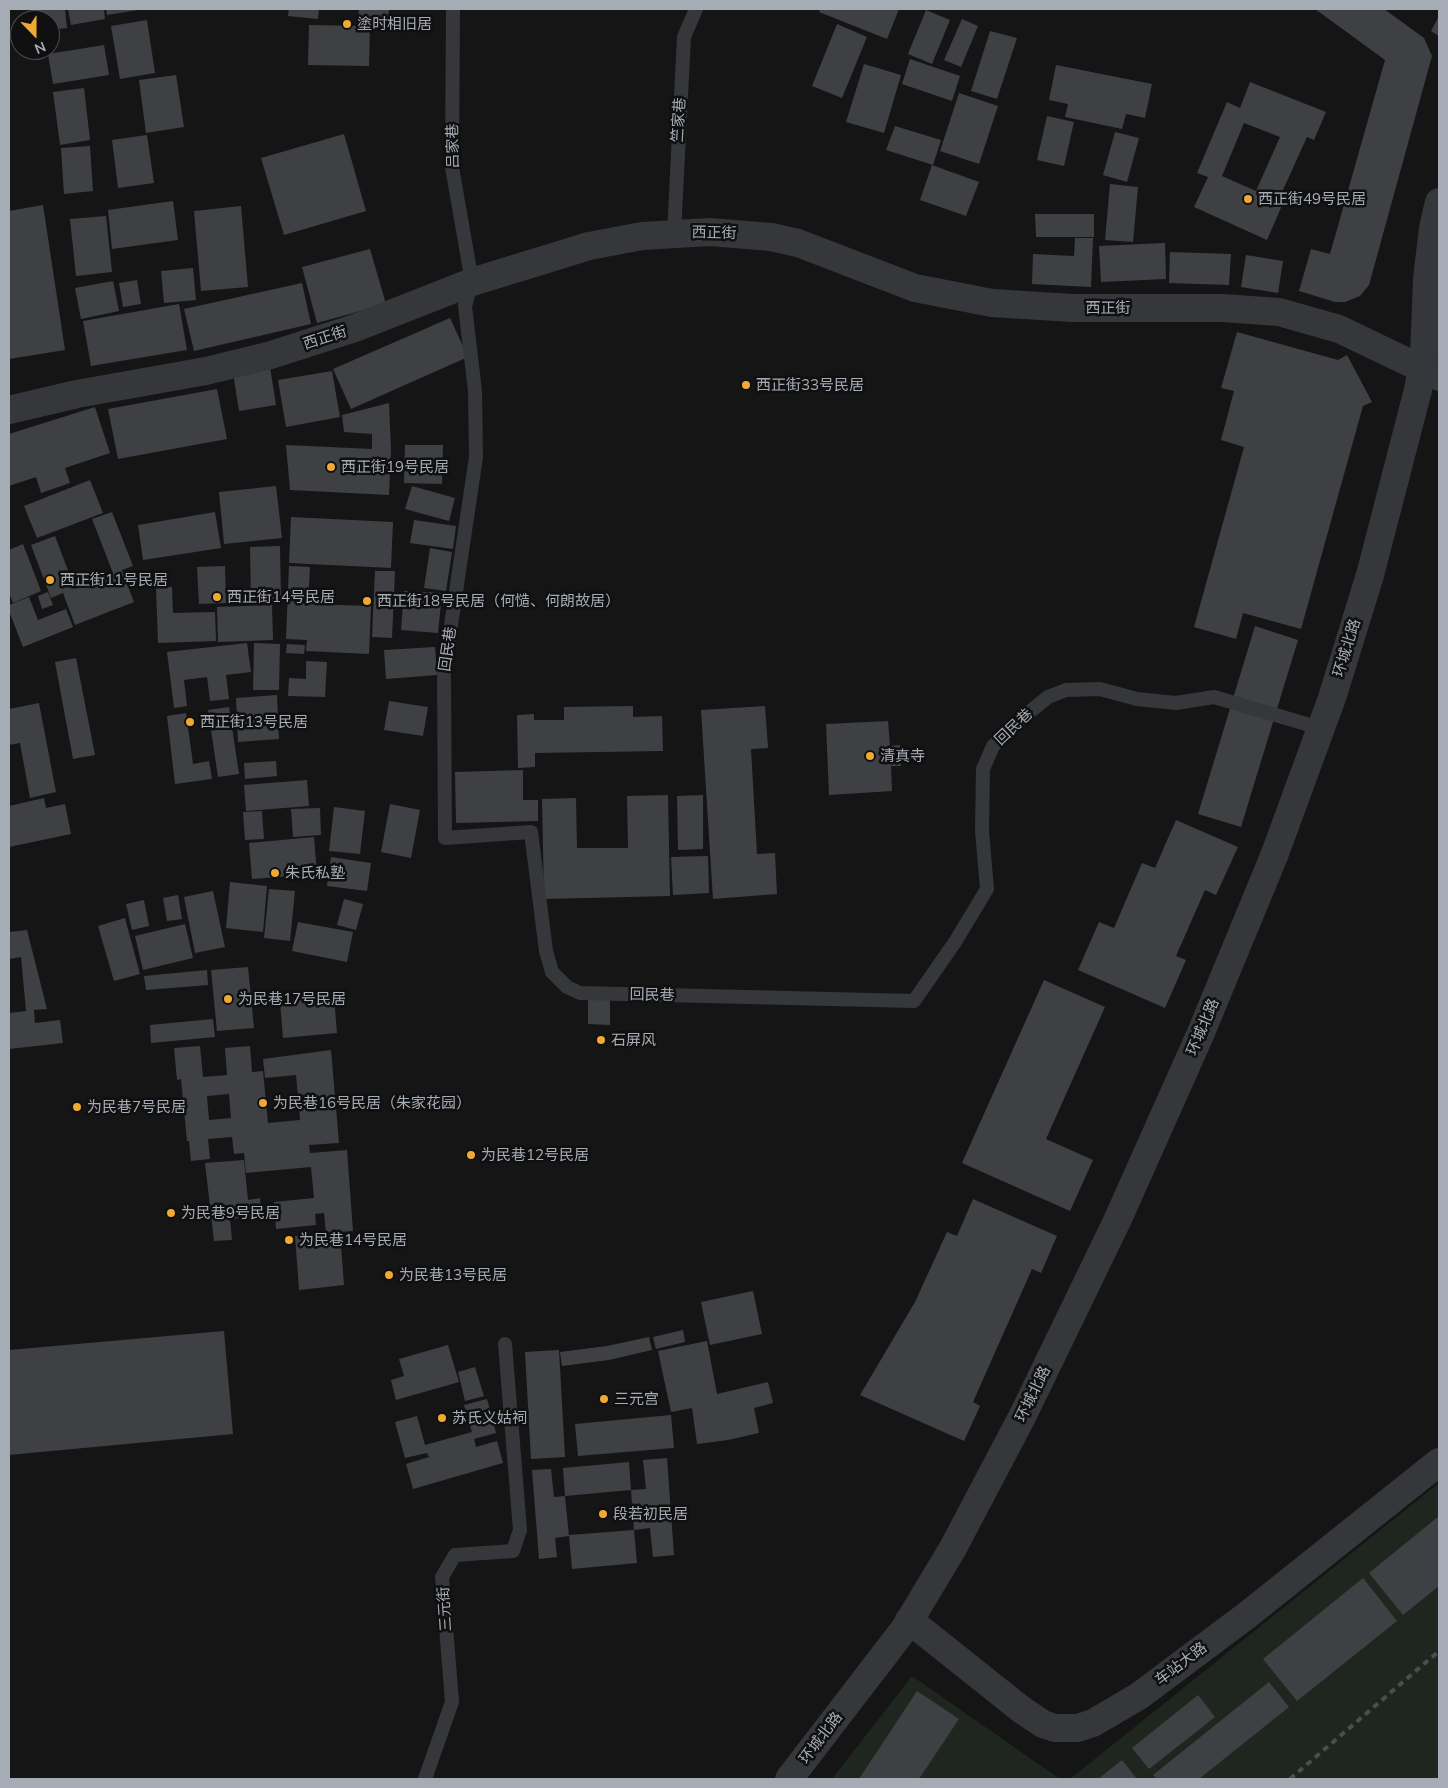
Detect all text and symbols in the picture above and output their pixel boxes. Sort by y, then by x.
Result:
north arrow [10,10,60,60]
place label: 塗时相旧居 [357,15,432,33]
marker: 塗时相旧居 [341,18,353,30]
text: N [32,38,49,58]
street label: 竺家巷 [669,97,689,143]
street label: 吕家巷 [444,123,462,169]
place label: 西正街49号民居 [1258,190,1366,208]
marker: 西正街49号民居 [1242,193,1254,205]
street label: 西正街 [691,224,737,242]
street label: 西正街 [1086,299,1130,317]
street label: 西正街 [301,322,349,354]
place label: 西正街33号民居 [756,376,864,394]
marker: 西正街33号民居 [740,379,752,391]
place label: 西正街19号民居 [341,458,449,476]
marker: 西正街19号民居 [325,461,337,473]
place label: 西正街11号民居 [60,571,168,589]
marker: 西正街11号民居 [44,574,56,586]
place label: 西正街14号民居 [227,588,335,606]
marker: 西正街14号民居 [211,591,223,603]
place label: 西正街18号民居（何慥、何朗故居） [377,592,620,610]
marker: 西正街18号民居（何慥、何朗故居） [361,595,373,607]
street label: 环城北路 [1330,617,1364,679]
street label: 回民巷 [436,625,460,673]
street label: 回民巷 [991,705,1037,749]
place label: 西正街13号民居 [200,713,308,731]
marker: 西正街13号民居 [184,716,196,728]
place label: 清真寺 [880,747,925,765]
marker: 清真寺 [864,750,876,762]
place label: 朱氏私塾 [285,864,345,882]
marker: 朱氏私塾 [269,867,281,879]
street label: 回民巷 [629,986,675,1004]
place label: 为民巷17号民居 [238,990,346,1008]
marker: 为民巷17号民居 [222,993,234,1005]
street label: 环城北路 [1183,996,1223,1058]
place label: 石屏风 [611,1031,656,1049]
marker: 石屏风 [595,1034,607,1046]
place label: 为民巷16号民居（朱家花园） [273,1094,471,1112]
marker: 为民巷16号民居（朱家花园） [257,1097,269,1109]
place label: 为民巷7号民居 [87,1098,186,1116]
marker: 为民巷7号民居 [71,1101,83,1113]
place label: 为民巷12号民居 [481,1146,589,1164]
marker: 为民巷12号民居 [465,1149,477,1161]
place label: 为民巷9号民居 [181,1204,280,1222]
marker: 为民巷9号民居 [165,1207,177,1219]
place label: 为民巷14号民居 [299,1231,407,1249]
marker: 为民巷14号民居 [283,1234,295,1246]
place label: 为民巷13号民居 [399,1266,507,1284]
marker: 为民巷13号民居 [383,1269,395,1281]
street label: 环城北路 [1012,1363,1054,1425]
place label: 三元宫 [614,1390,659,1408]
marker: 三元宫 [598,1393,610,1405]
place label: 苏氏义姑祠 [452,1409,527,1427]
marker: 苏氏义姑祠 [436,1412,448,1424]
place label: 段若初民居 [613,1505,688,1523]
marker: 段若初民居 [597,1508,609,1520]
street label: 三元街 [434,1586,456,1632]
street label: 车站大路 [1152,1639,1210,1689]
street label: 环城北路 [796,1709,846,1767]

